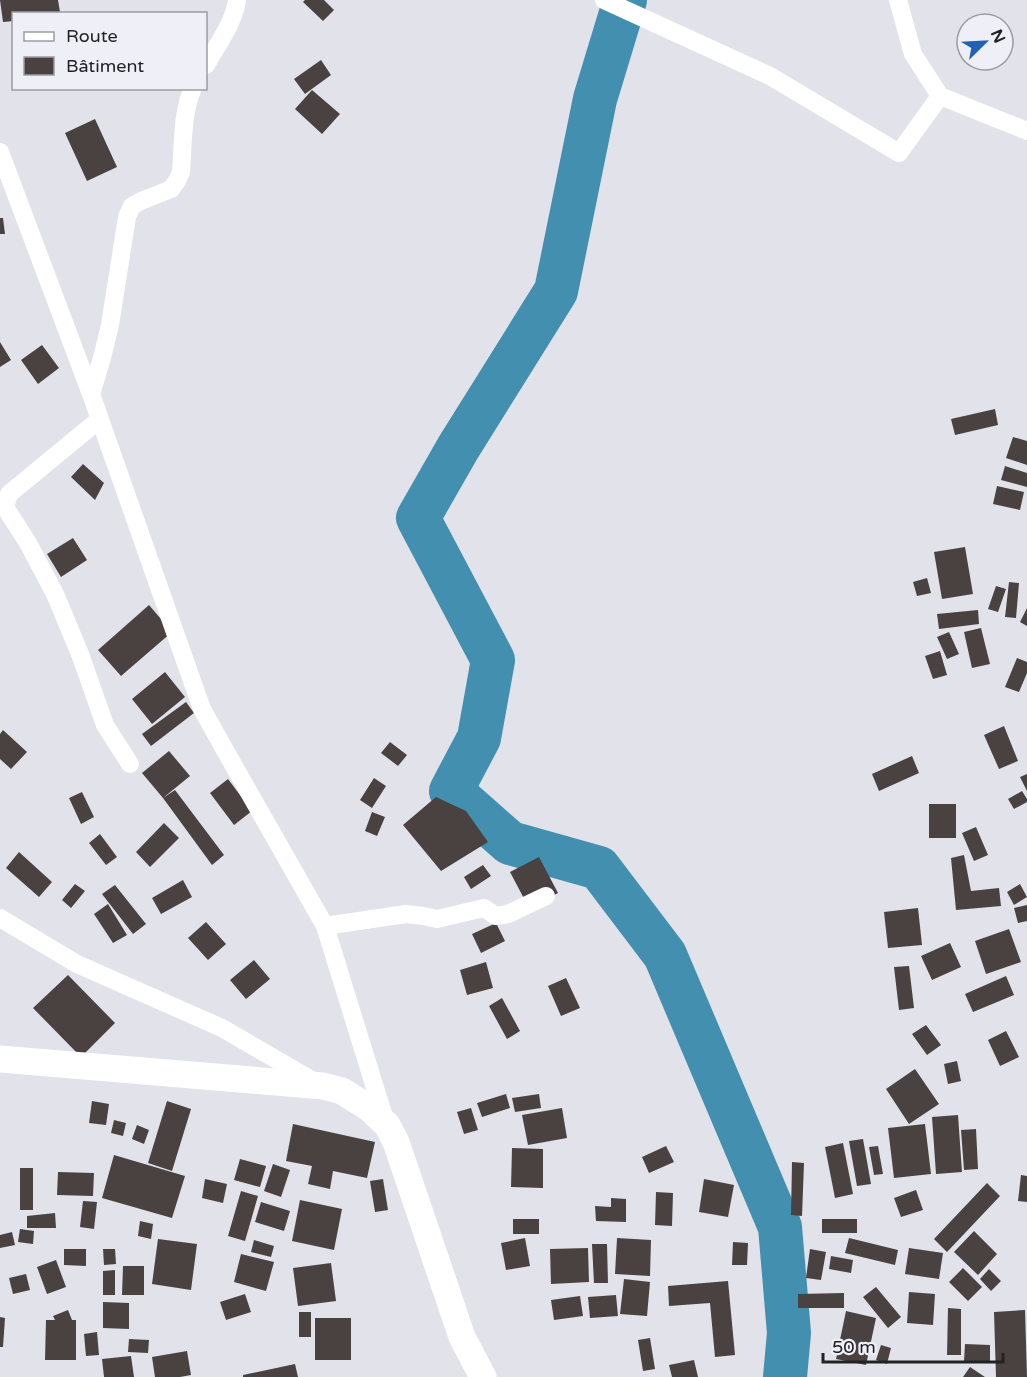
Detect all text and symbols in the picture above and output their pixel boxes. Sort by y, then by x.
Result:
legend [12,12,207,90]
north arrow [955,12,1015,72]
text: Route [66,25,118,47]
text: N [986,26,1010,46]
text: Bâtiment [66,55,144,77]
scale bar [823,1326,1003,1364]
text: 50 m [832,1336,876,1358]

